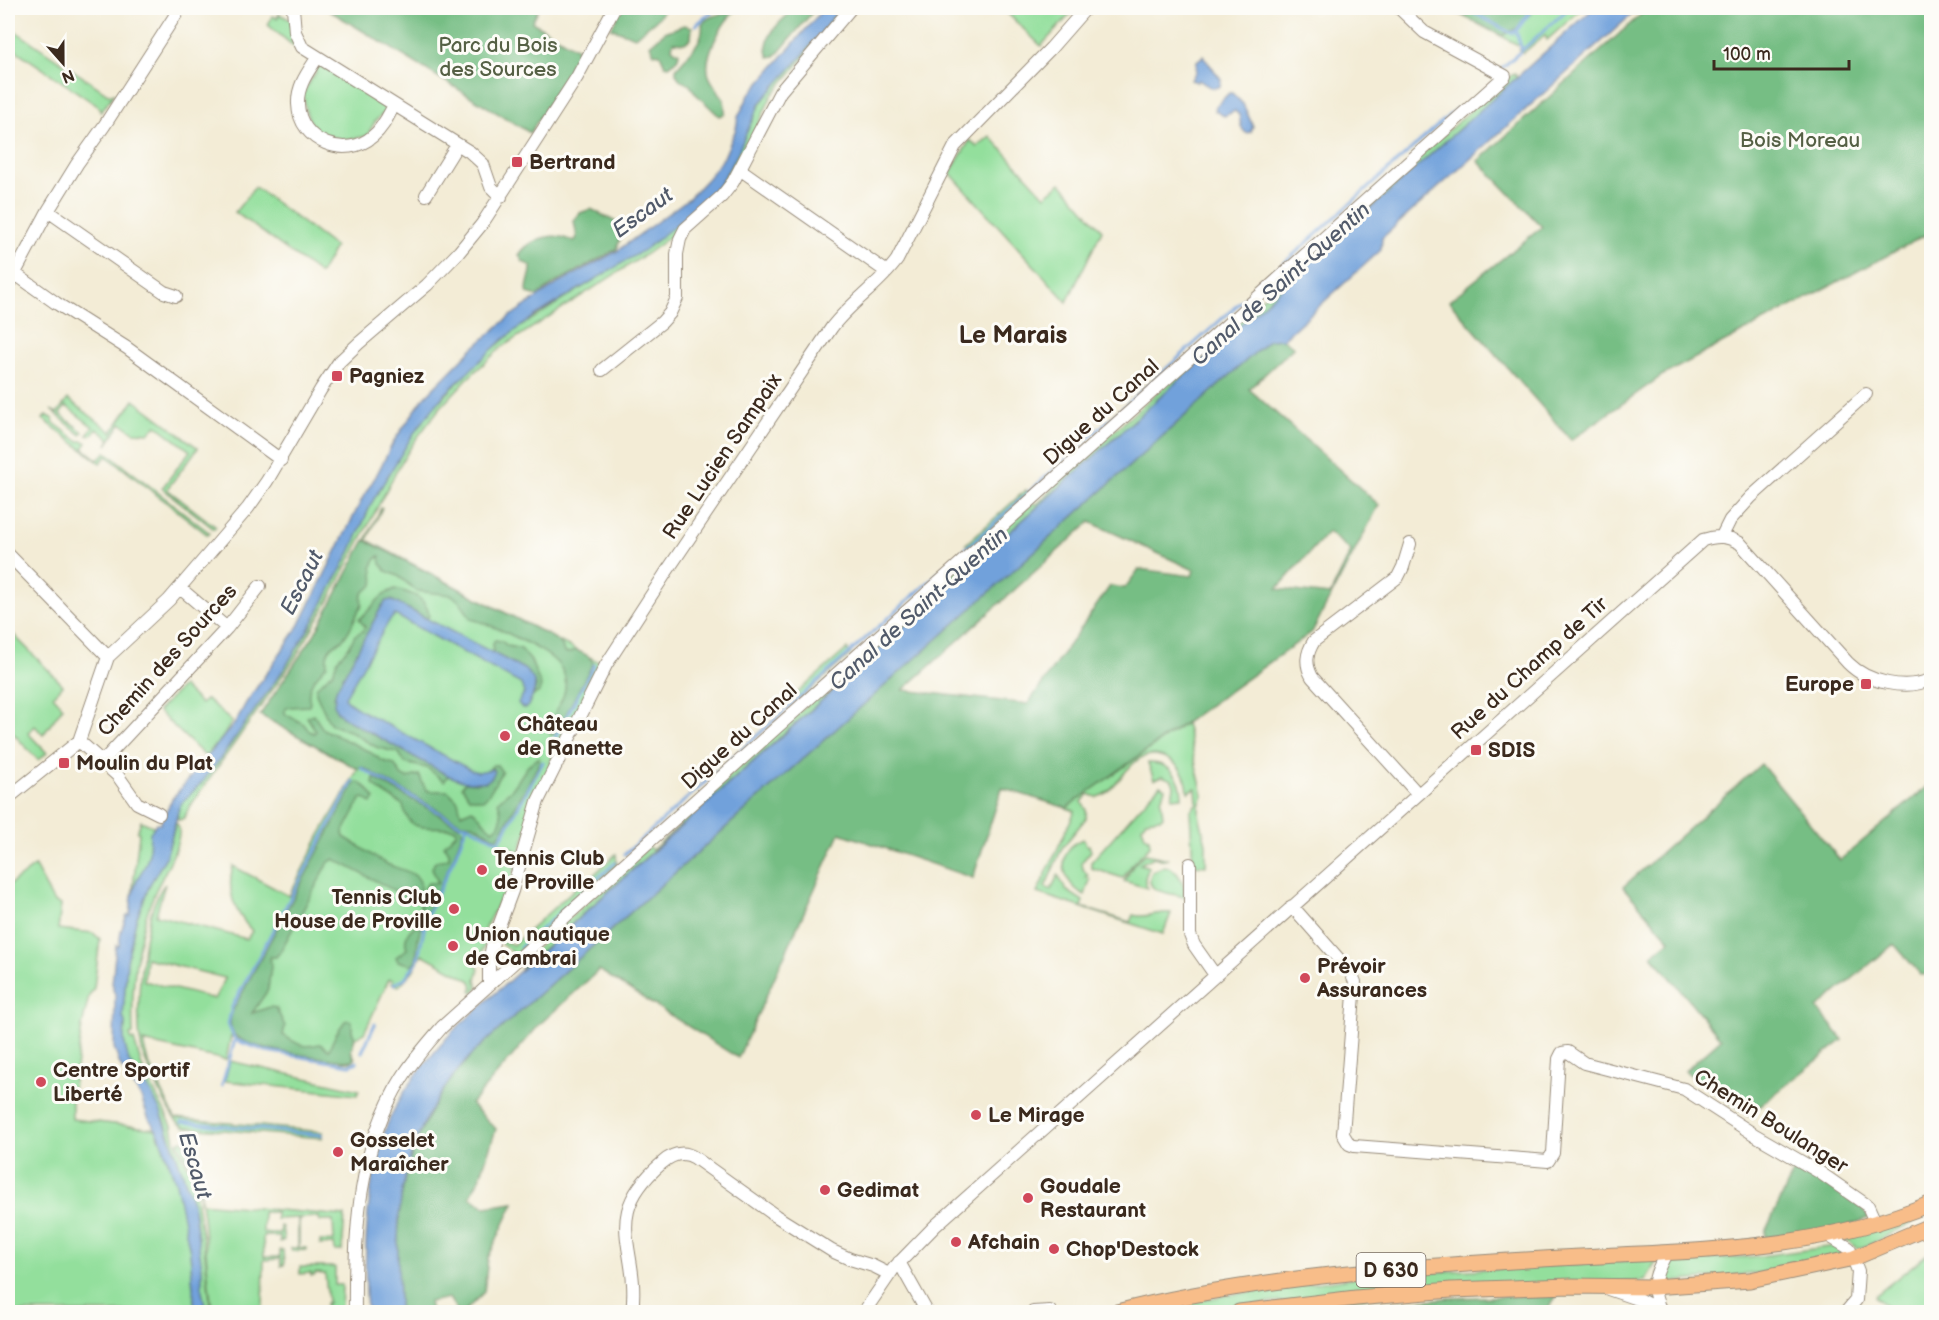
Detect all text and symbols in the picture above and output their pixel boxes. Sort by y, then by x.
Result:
north arrow [33,33,93,93]
park label: Parc du Bois des Sources [438,33,558,82]
scale bar [1714,33,1849,71]
text: 100 m [1723,44,1771,65]
text: N [59,65,77,87]
park label: Bois Moreau [1740,128,1860,153]
place label: Bertrand [529,150,616,175]
marker: Bertrand [510,155,524,169]
water label: Escaut [607,181,680,244]
water label: Canal de Saint-Quentin [1186,197,1376,372]
district label: Le Marais [959,321,1068,350]
street label: Digue du Canal [1038,354,1164,471]
place label: Pagniez [349,364,424,389]
street label: Rue Lucien Sampaix [658,368,787,544]
marker: Pagniez [330,369,344,383]
water label: Canal de Saint-Quentin [824,522,1014,697]
water label: Escaut [275,545,330,619]
street label: Chemin des Sources [92,579,242,742]
street label: Rue du Champ de Tir [1446,591,1613,745]
place label: Europe [1785,672,1854,697]
marker: Europe [1859,677,1873,691]
street label: Digue du Canal [676,678,802,795]
place label: Château de Ranette [517,712,623,761]
marker: Château de Ranette [498,729,512,743]
place label: SDIS [1488,738,1536,763]
marker: SDIS [1469,743,1483,757]
place label: Moulin du Plat [76,751,213,776]
marker: Moulin du Plat [57,756,71,770]
place label: Tennis Club de Proville [494,846,605,895]
marker: Tennis Club de Proville [475,863,489,877]
place label: Tennis Club House de Proville [274,885,442,934]
marker: Tennis Club House de Proville [447,902,461,916]
place label: Union nautique de Cambrai [465,922,610,971]
marker: Union nautique de Cambrai [446,939,460,953]
place label: Prévoir Assurances [1316,954,1427,1003]
marker: Prévoir Assurances [1298,971,1312,985]
place label: Centre Sportif Liberté [53,1058,191,1107]
street label: Chemin Boulanger [1689,1064,1853,1179]
marker: Centre Sportif Liberté [34,1075,48,1089]
place label: Le Mirage [988,1103,1085,1128]
marker: Le Mirage [969,1108,983,1122]
place label: Gosselet Maraîcher [350,1128,449,1177]
water label: Escaut [172,1129,217,1203]
marker: Gosselet Maraîcher [331,1145,345,1159]
place label: Goudale Restaurant [1040,1174,1146,1223]
place label: Gedimat [837,1178,919,1203]
marker: Gedimat [818,1183,832,1197]
marker: Goudale Restaurant [1021,1191,1035,1205]
place label: Afchain [967,1230,1040,1255]
marker: Afchain [949,1235,963,1249]
place label: Chop'Destock [1066,1237,1199,1262]
marker: Chop'Destock [1047,1242,1061,1256]
road number: D 630 [1356,1253,1426,1287]

